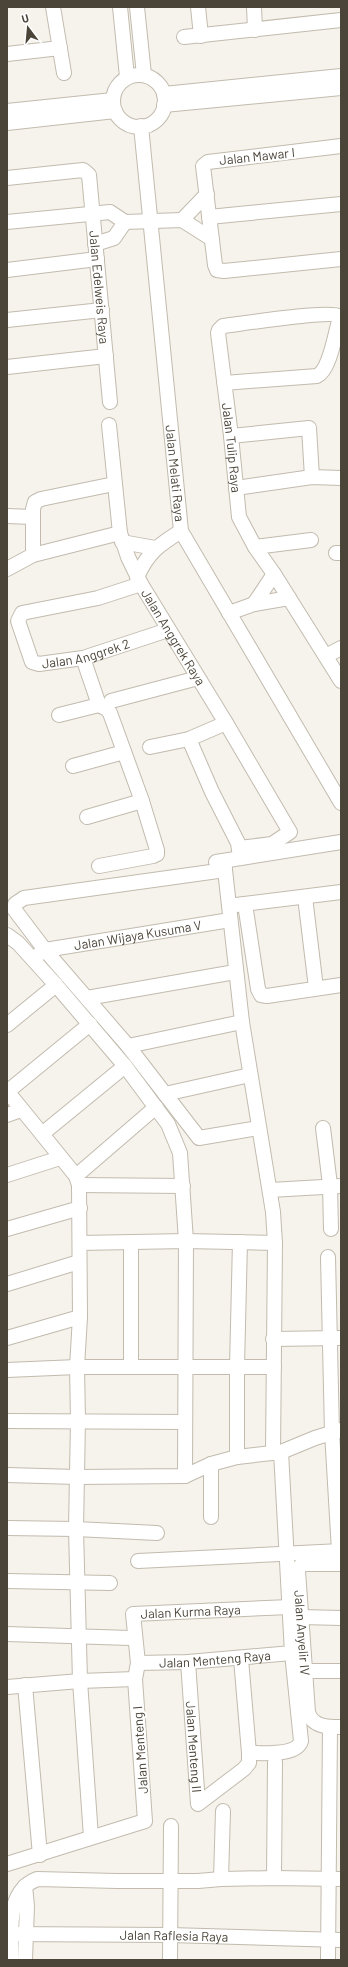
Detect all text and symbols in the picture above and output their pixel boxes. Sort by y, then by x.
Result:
north arrow [8,8,48,48]
text: U [20,11,30,25]
street label: Jalan Mawar I [218,144,296,168]
street label: Jalan Edelweis Raya [86,230,113,345]
street label: Jalan Tulip Raya [219,402,245,494]
street label: Jalan Melati Raya [163,424,188,522]
street label: Jalan Anggrek Raya [138,586,209,688]
street label: Jalan Anggrek 2 [41,635,131,672]
street label: Jalan Wijaya Kusuma V [73,917,203,953]
street label: Jalan Anyelir IV [291,1590,313,1676]
street label: Jalan Kurma Raya [140,1601,241,1622]
street label: Jalan Menteng Raya [159,1647,271,1671]
street label: Jalan Menteng II [183,1701,205,1793]
street label: Jalan Menteng I [129,1706,151,1794]
street label: Jalan Raflesia Raya [120,1927,228,1945]

